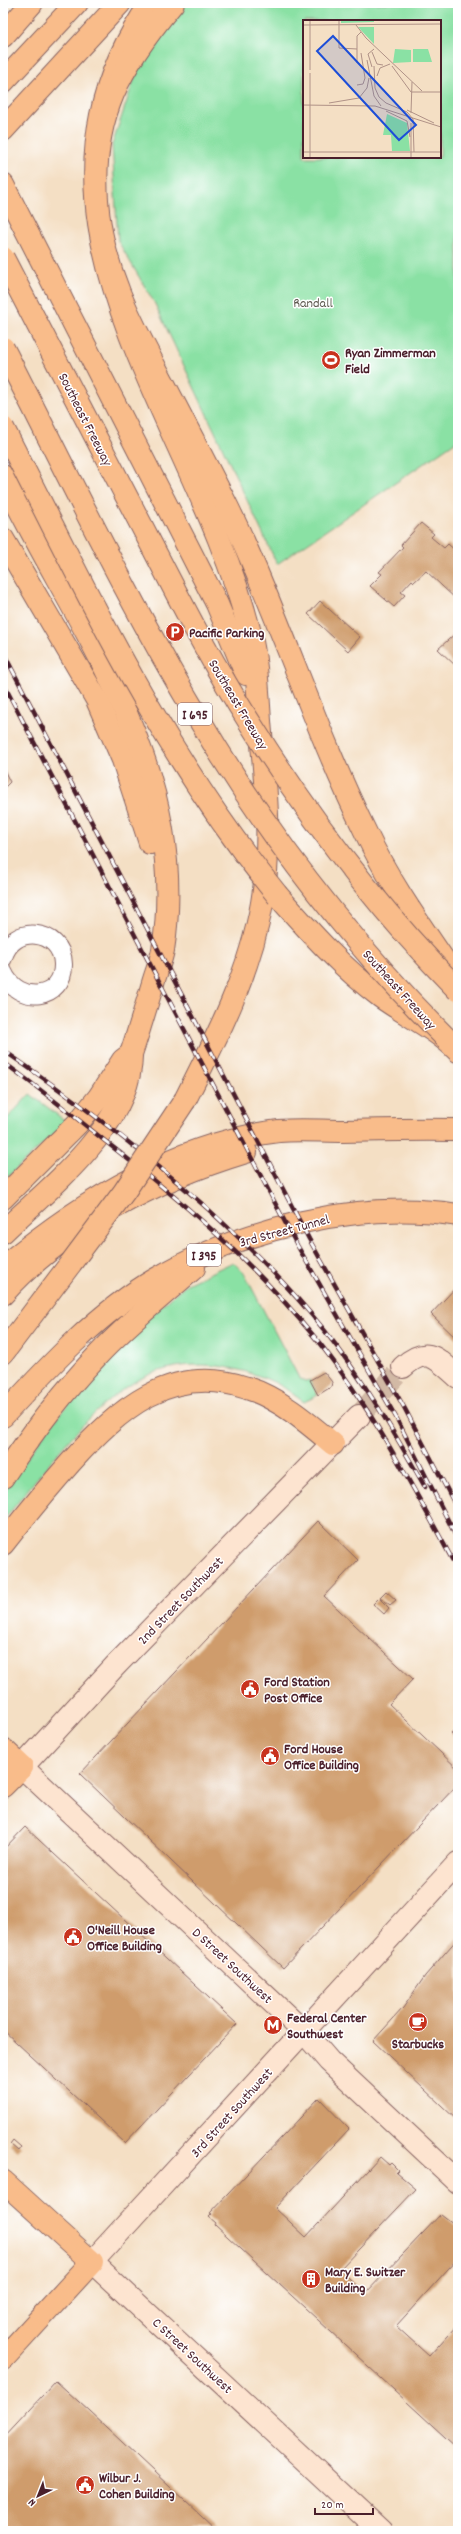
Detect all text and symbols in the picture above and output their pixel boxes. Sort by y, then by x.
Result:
inset map [303,20,441,158]
park label: Randall [293,294,333,314]
place label: Ryan Zimmerman Field [345,344,436,380]
sports icon: Ryan Zimmerman Field [320,349,342,371]
street label: Southeast Freeway [52,370,116,470]
parking icon: Pacific Parking [164,621,186,643]
place label: Pacific Parking [189,624,264,644]
street label: Southeast Freeway [202,656,272,754]
road number: I 695 [178,703,212,725]
street label: Southeast Freeway [357,946,440,1035]
street label: 3rd Street Tunnel [237,1210,332,1254]
road number: I 395 [187,1244,221,1266]
street label: 2nd Street Southwest [134,1553,229,1650]
place label: Ford Station Post Office [264,1673,330,1709]
public building icon: Ford Station Post Office [239,1678,261,1700]
place label: Ford House Office Building [284,1740,359,1776]
public building icon: Ford House Office Building [259,1745,281,1767]
place label: O'Neill House Office Building [87,1921,162,1957]
street label: D Street Southwest [187,1924,276,2009]
public building icon: O'Neill House Office Building [62,1926,84,1948]
place label: Federal Center Southwest [287,2009,367,2045]
cafe icon: Starbucks [407,2011,429,2033]
metro station icon: Federal Center Southwest [262,2014,284,2036]
place label: Starbucks [392,2035,444,2055]
street label: 3rd Street Southwest [187,2064,278,2163]
place label: Mary E. Switzer Building [325,2263,406,2299]
building icon: Mary E. Switzer Building [300,2268,322,2290]
street label: C Street Southwest [147,2314,236,2399]
place label: Wilbur J. Cohen Building [99,2469,175,2505]
public building icon: Wilbur J. Cohen Building [74,2474,96,2496]
north arrow [18,2476,58,2516]
scale bar [315,2490,373,2516]
text: N [25,2494,40,2510]
text: 20 m [321,2497,344,2514]

